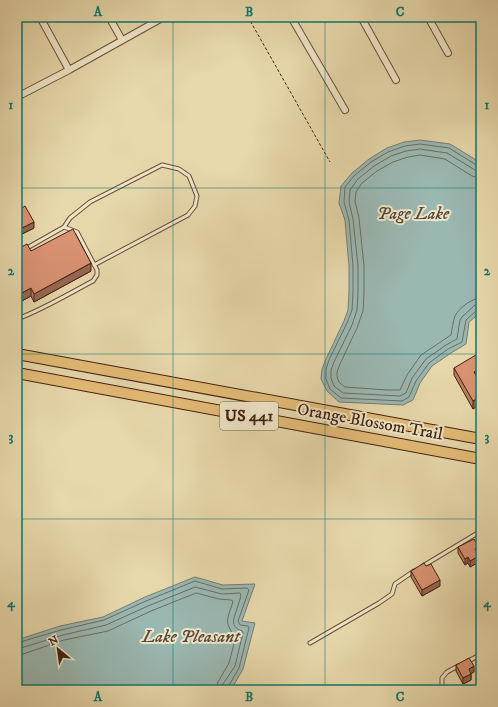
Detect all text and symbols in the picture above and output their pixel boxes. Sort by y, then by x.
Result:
text: A [93,4,103,20]
text: B [245,4,253,20]
text: C [396,4,405,20]
text: 1 [9,97,14,113]
text: 1 [485,97,490,113]
water label: Page Lake [377,203,450,225]
text: 2 [8,263,15,279]
text: 2 [484,263,491,279]
street label: Orange Blossom Trail [295,398,445,446]
road number: US 441 [220,402,278,430]
text: 3 [9,429,14,445]
text: 3 [485,429,490,445]
text: 4 [6,595,15,612]
text: 4 [482,595,491,612]
water label: Lake Pleasant [141,626,241,648]
north arrow [38,629,78,669]
text: N [46,633,61,649]
text: A [93,689,103,705]
text: B [245,689,253,705]
text: C [396,689,405,705]

